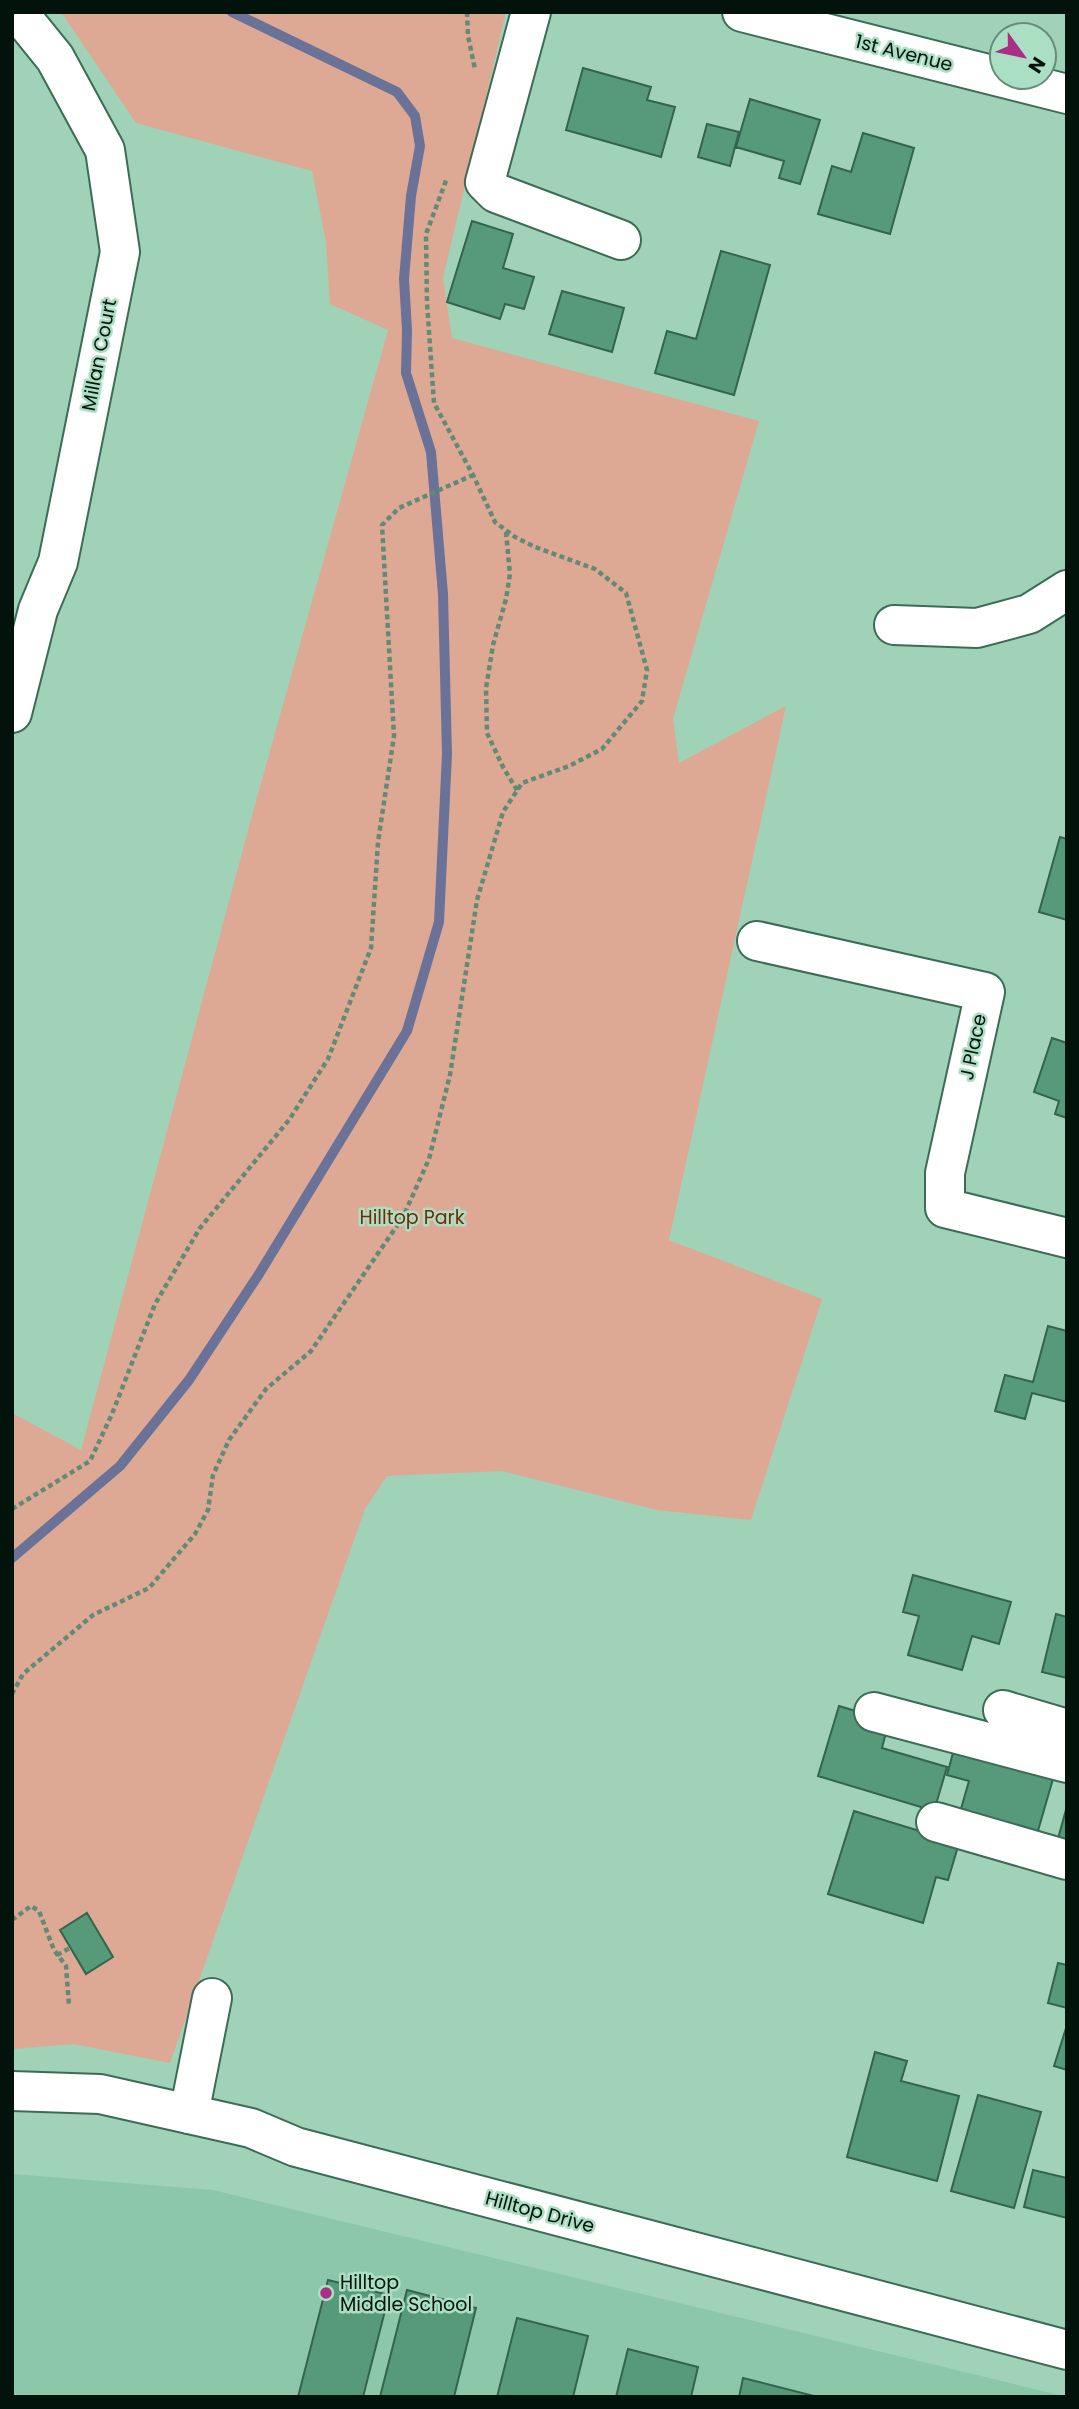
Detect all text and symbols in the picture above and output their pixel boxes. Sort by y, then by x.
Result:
north arrow [988,21,1058,91]
street label: 1st Avenue [853,28,955,78]
text: N [1022,52,1052,78]
street label: Millan Court [75,297,123,413]
street label: J Place [953,1011,993,1083]
park label: Hilltop Park [360,1204,465,1231]
street label: Hilltop Drive [483,2184,597,2240]
place label: Hilltop Middle School [340,2269,472,2318]
marker: Hilltop Middle School [318,2285,334,2301]

